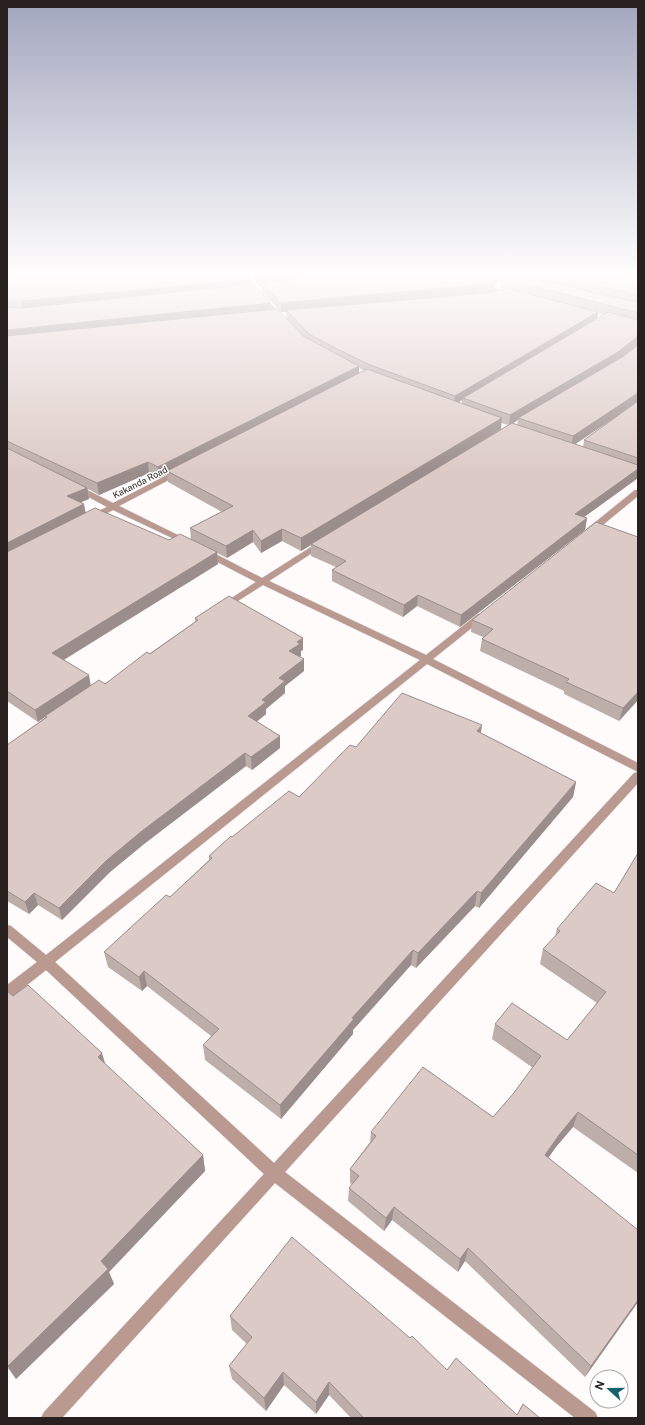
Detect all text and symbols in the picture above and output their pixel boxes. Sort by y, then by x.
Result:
street label: Kakanda Road [111,463,169,501]
north arrow [589,1369,629,1409]
text: N [593,1379,607,1392]

